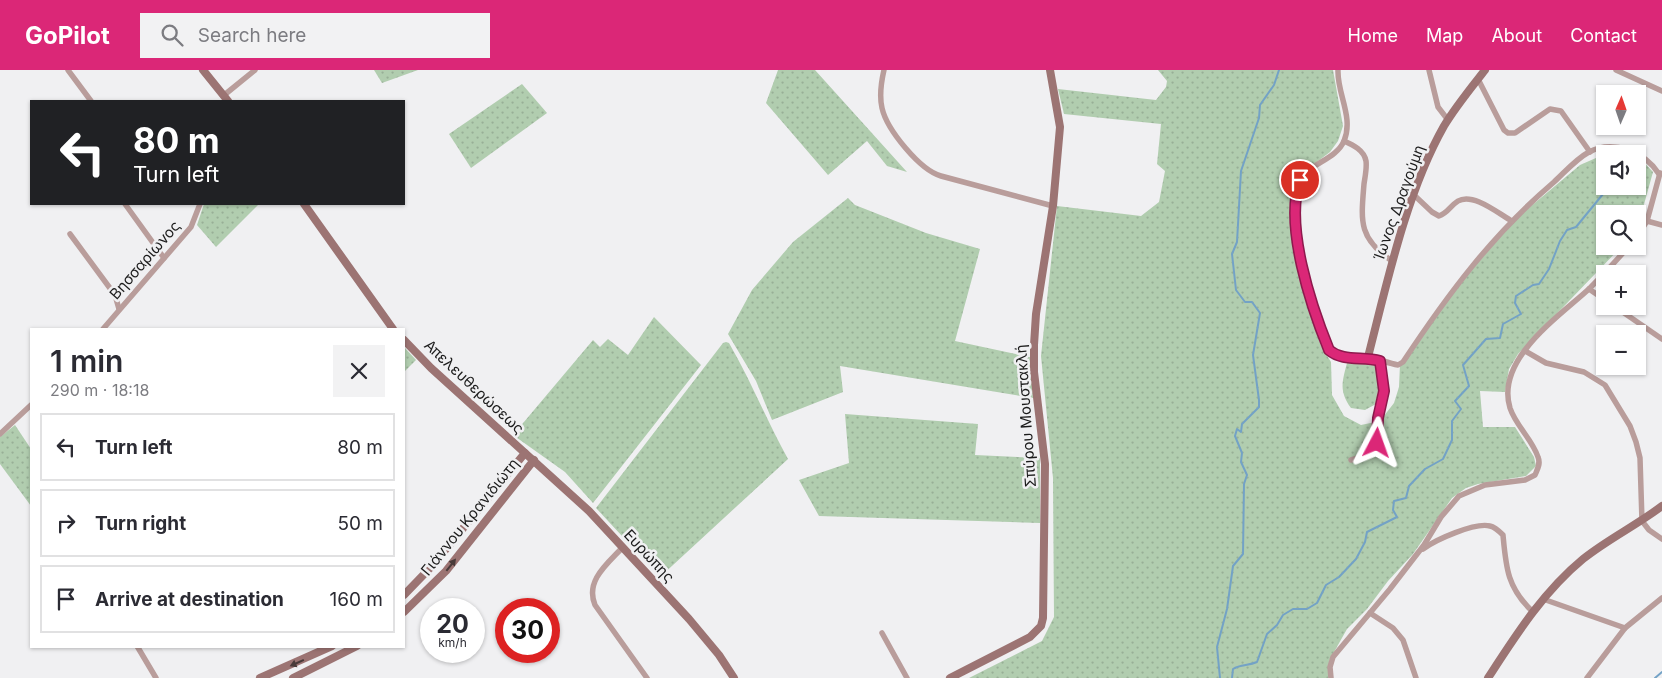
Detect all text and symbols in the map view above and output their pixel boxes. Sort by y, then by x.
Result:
search box [140,13,490,58]
text: GoPilot [25,21,110,50]
icon: search [158,21,186,49]
text: Search here [198,24,306,47]
text: Home [1348,25,1398,46]
text: Map [1426,25,1463,46]
text: About [1491,25,1542,46]
text: Contact [1570,25,1637,46]
north arrow [1596,85,1646,135]
map controls [1596,85,1646,375]
text: 80 m [133,119,220,161]
icon: left [50,120,115,185]
street label: Ίωνος Δραγούμη [1369,142,1428,263]
button: sound [1596,145,1646,195]
pin [1279,159,1321,201]
text: Turn left [133,161,219,187]
icon: arrive [1286,166,1314,194]
button: search [1596,205,1646,255]
street label: Βησσαρίωνος [105,216,184,303]
button: + [1596,265,1646,315]
button: − [1596,325,1646,375]
street label: Απελευθερώσεως [420,336,528,438]
text: 1 min [50,343,123,379]
street label: Σπύρου Μουστακλή [1011,344,1040,488]
button: close [333,345,385,397]
text: 290 m · 18:18 [50,380,149,400]
position arrow [1350,416,1402,468]
icon: left [52,433,80,461]
text: Turn left [95,436,173,459]
text: 80 m [337,436,383,459]
street label: Γιάννου Κρανιδιώτη [416,454,523,579]
icon: right [52,509,80,537]
text: Turn right [95,512,186,535]
text: 50 m [337,512,383,535]
street label: Ευρώπης [620,525,679,586]
one-way arrow [445,559,456,572]
icon: arrive [52,585,80,613]
text: Arrive at destination [95,588,284,611]
text: 160 m [330,588,383,611]
speed limit sign: 30 [495,598,560,663]
text: 20 [436,609,469,639]
text: km/h [438,635,467,650]
one-way arrow [290,660,304,668]

